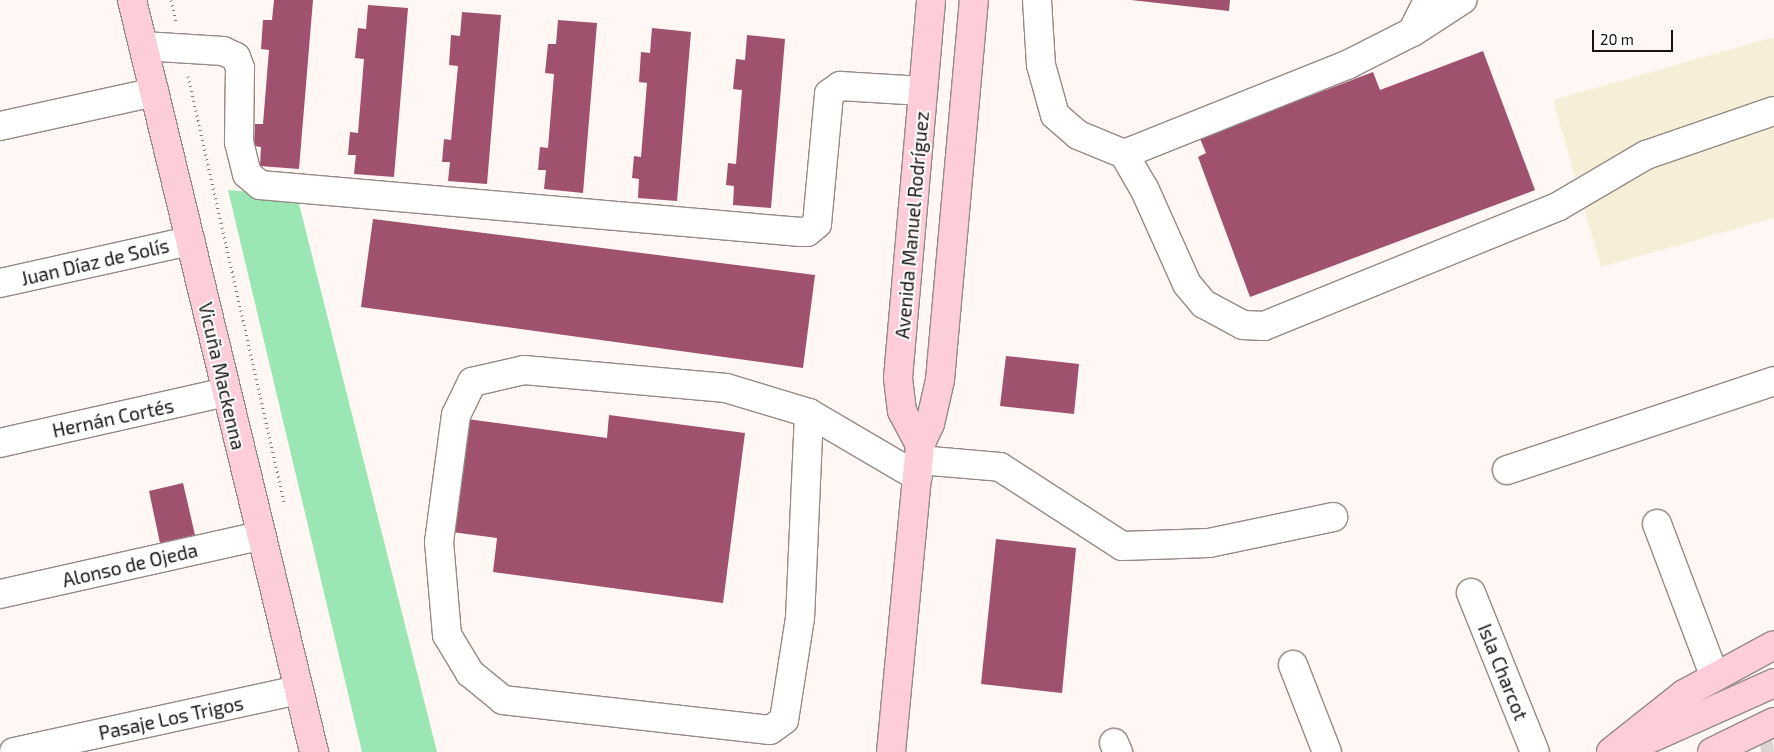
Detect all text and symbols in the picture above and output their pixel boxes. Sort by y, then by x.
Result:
scale bar [1594,20,1675,52]
text: 20 m [1600,30,1634,48]
street label: Avenida Manuel Rodríguez [891,110,933,340]
street label: Juan Díaz de Solís [19,234,171,290]
street label: Vicuña Mackenna [194,300,250,452]
street label: Hernán Cortés [50,394,176,442]
street label: Alonso de Ojeda [60,538,200,592]
street label: Isla Charcot [1473,621,1533,723]
street label: Pasaje Los Trigos [96,691,246,745]

